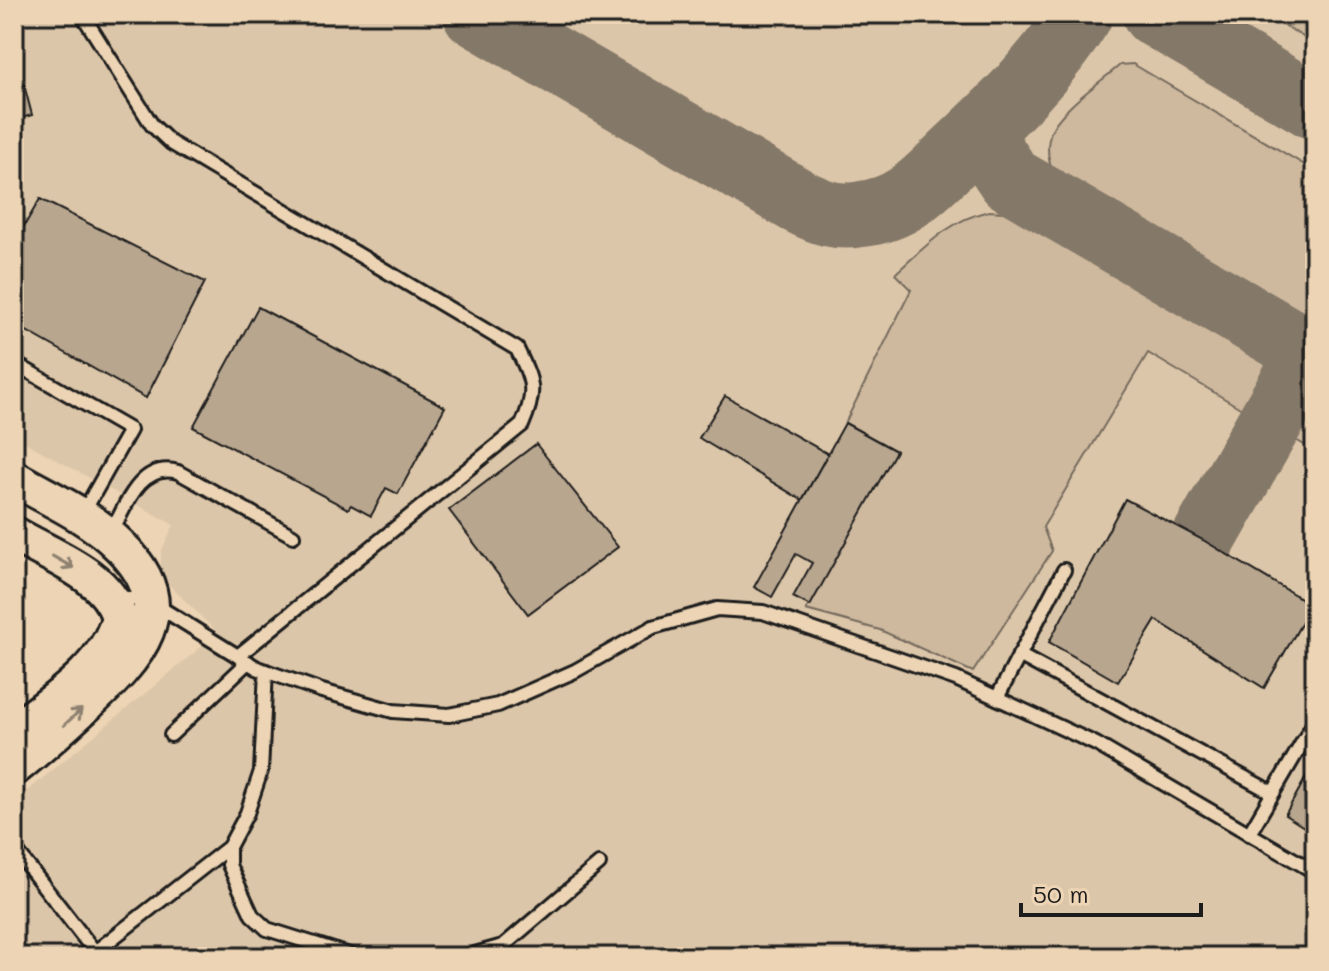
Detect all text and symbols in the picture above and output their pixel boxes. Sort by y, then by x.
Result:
one-way arrow [51,554,74,570]
one-way arrow [63,708,83,727]
scale bar [1021,867,1201,917]
text: 50 m [1033,878,1089,909]

